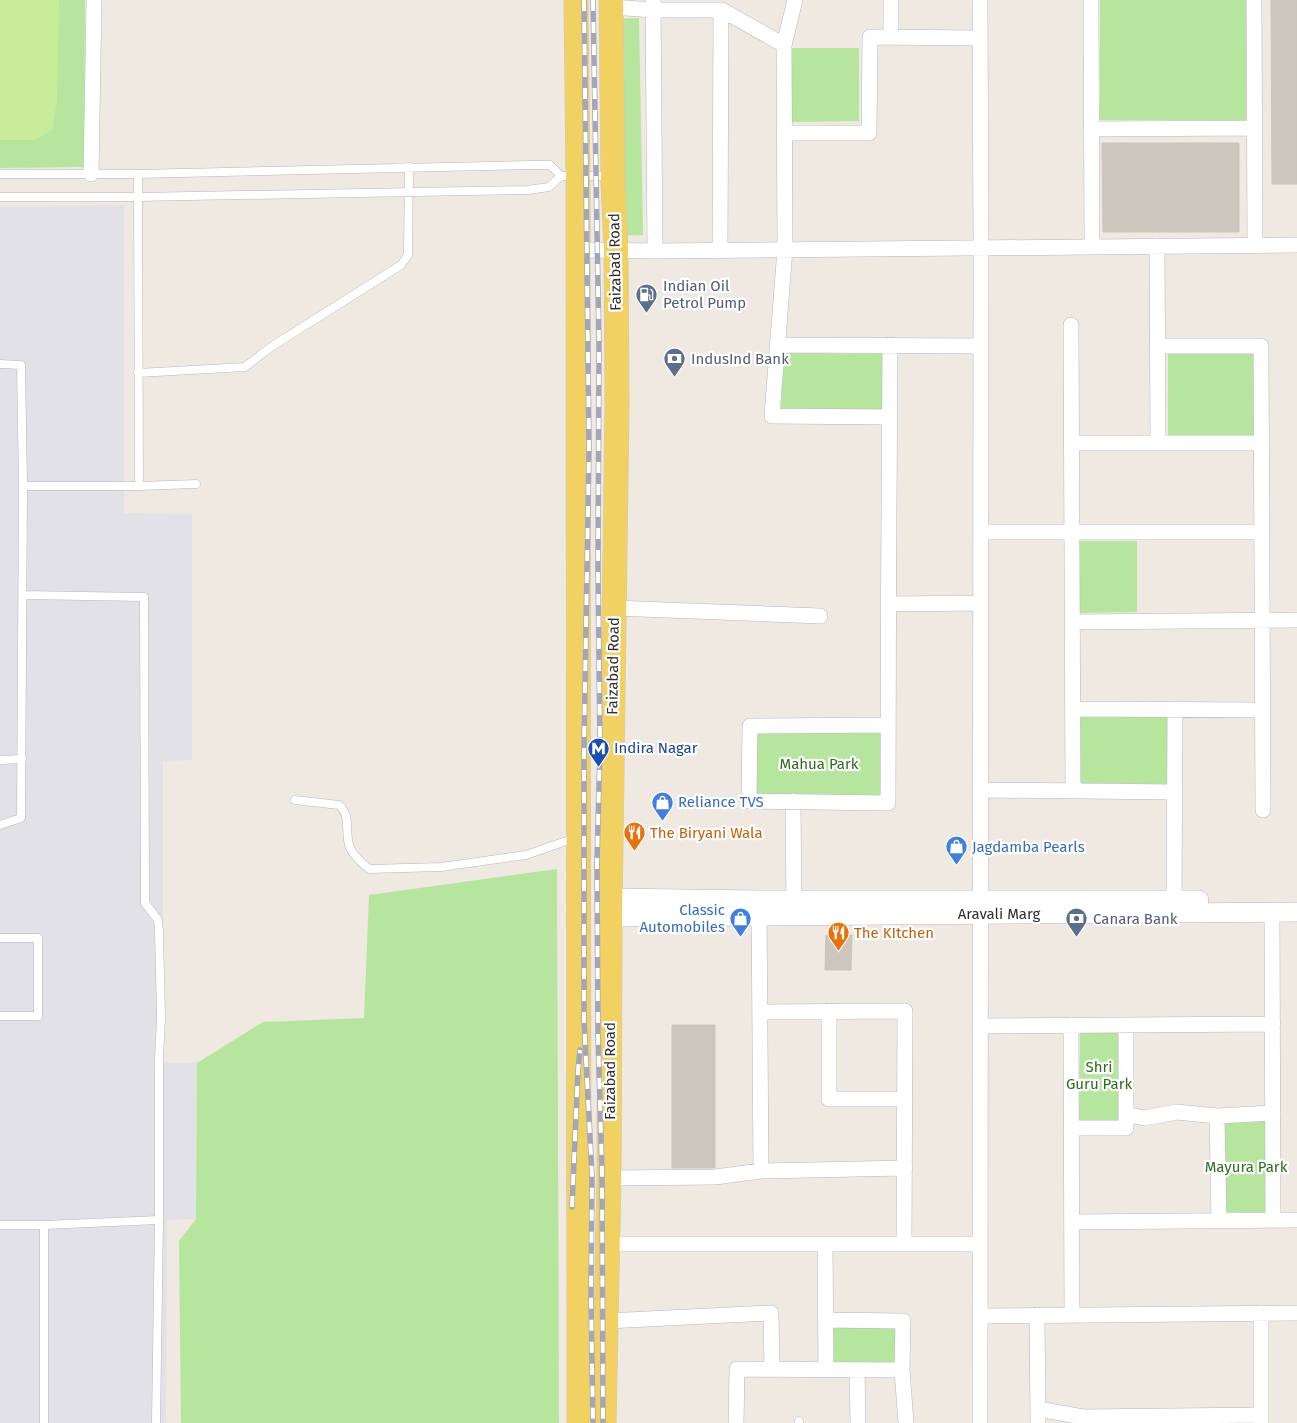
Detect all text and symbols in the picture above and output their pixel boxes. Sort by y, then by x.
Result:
street label: Faizabad Road [605,213,625,311]
place label: Indian Oil Petrol Pump [663,277,746,312]
fuel station icon: Indian Oil Petrol Pump [635,283,659,314]
bank icon: IndusInd Bank [663,347,687,378]
place label: IndusInd Bank [691,350,789,368]
street label: Faizabad Road [603,617,623,715]
metro station icon: Indira Nagar [586,736,610,767]
place label: Indira Nagar [614,739,698,757]
park label: Mahua Park [779,755,859,773]
shop icon: Reliance TVS [650,790,674,821]
place label: Reliance TVS [678,793,764,811]
restaurant icon: The Biryani Wala [622,821,646,852]
place label: The Biryani Wala [650,824,763,842]
shop icon: Jagdamba Pearls [944,835,968,866]
place label: Jagdamba Pearls [972,838,1085,856]
place label: Classic Automobiles [639,901,725,936]
street label: Aravali Marg [958,905,1041,923]
shop icon: Classic Automobiles [729,907,753,938]
bank icon: Canara Bank [1065,907,1089,938]
place label: Canara Bank [1093,910,1178,928]
restaurant icon: The KItchen [826,921,850,952]
place label: The KItchen [854,924,934,942]
street label: Faizabad Road [601,1022,619,1120]
park label: Shri Guru Park [1066,1058,1132,1093]
park label: Mayura Park [1205,1158,1288,1176]

